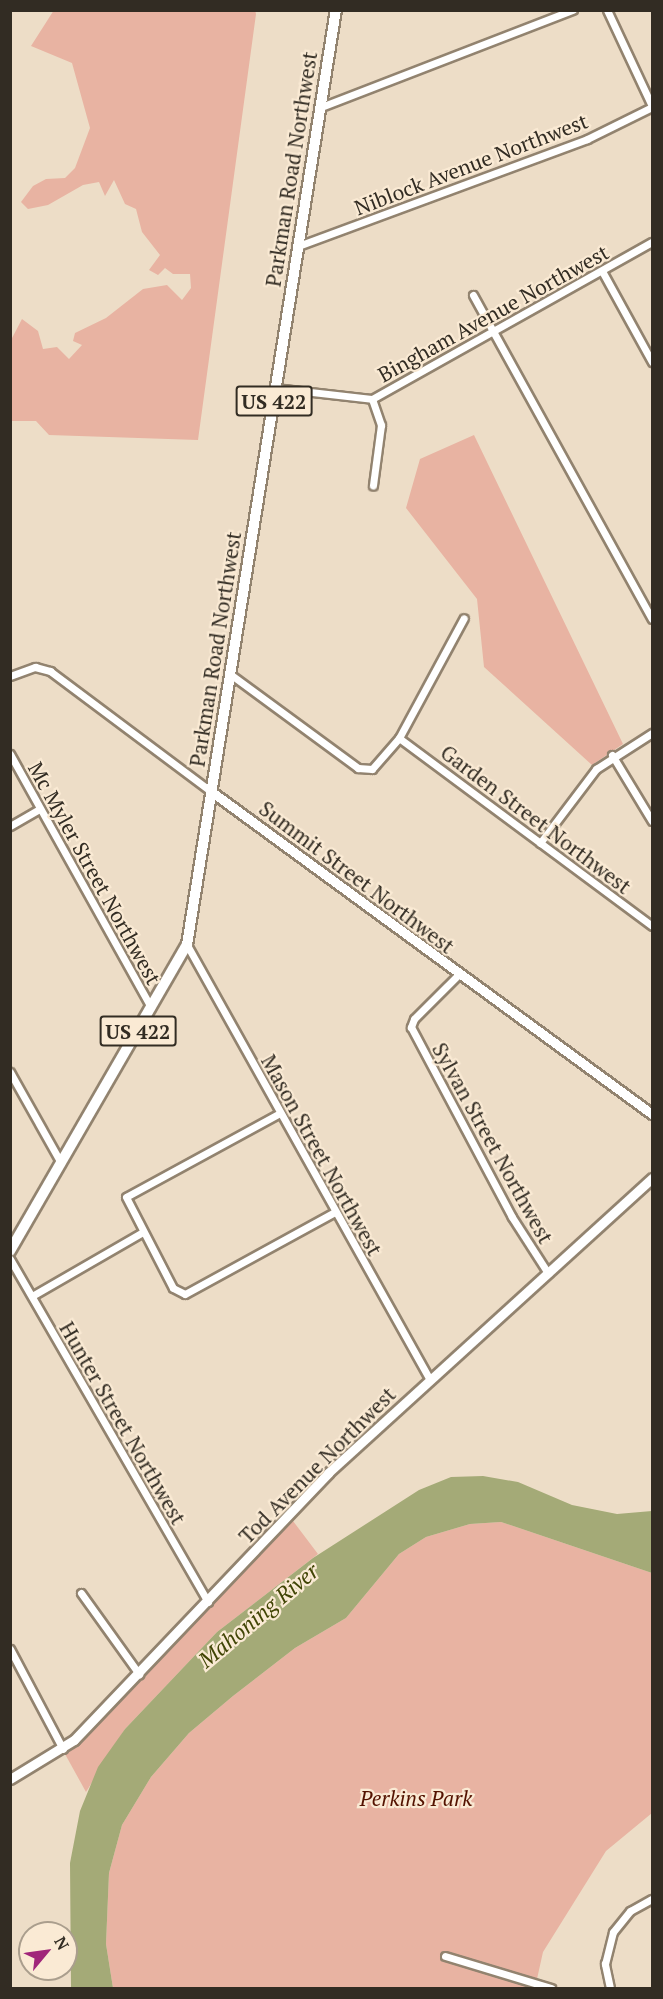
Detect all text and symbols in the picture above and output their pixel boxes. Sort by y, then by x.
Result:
street label: Parkman Road Northwest [260,50,322,288]
street label: Niblock Avenue Northwest [351,108,591,220]
street label: Bingham Avenue Northwest [373,239,613,387]
road number: US 422 [235,384,313,418]
street label: Parkman Road Northwest [184,530,246,768]
street label: Garden Street Northwest [436,739,636,899]
street label: Mc Myler Street Northwest [23,757,167,989]
street label: Summit Street Northwest [255,795,459,959]
road number: US 422 [99,1014,177,1048]
street label: Sylvan Street Northwest [427,1038,559,1248]
street label: Mason Street Northwest [256,1050,388,1260]
street label: Hunter Street Northwest [55,1317,191,1529]
street label: Tod Avenue Northwest [233,1381,401,1549]
water label: Mahoning River [193,1557,323,1673]
park label: Perkins Park [360,1785,472,1811]
north arrow [18,1921,78,1981]
text: N [49,1933,75,1954]

